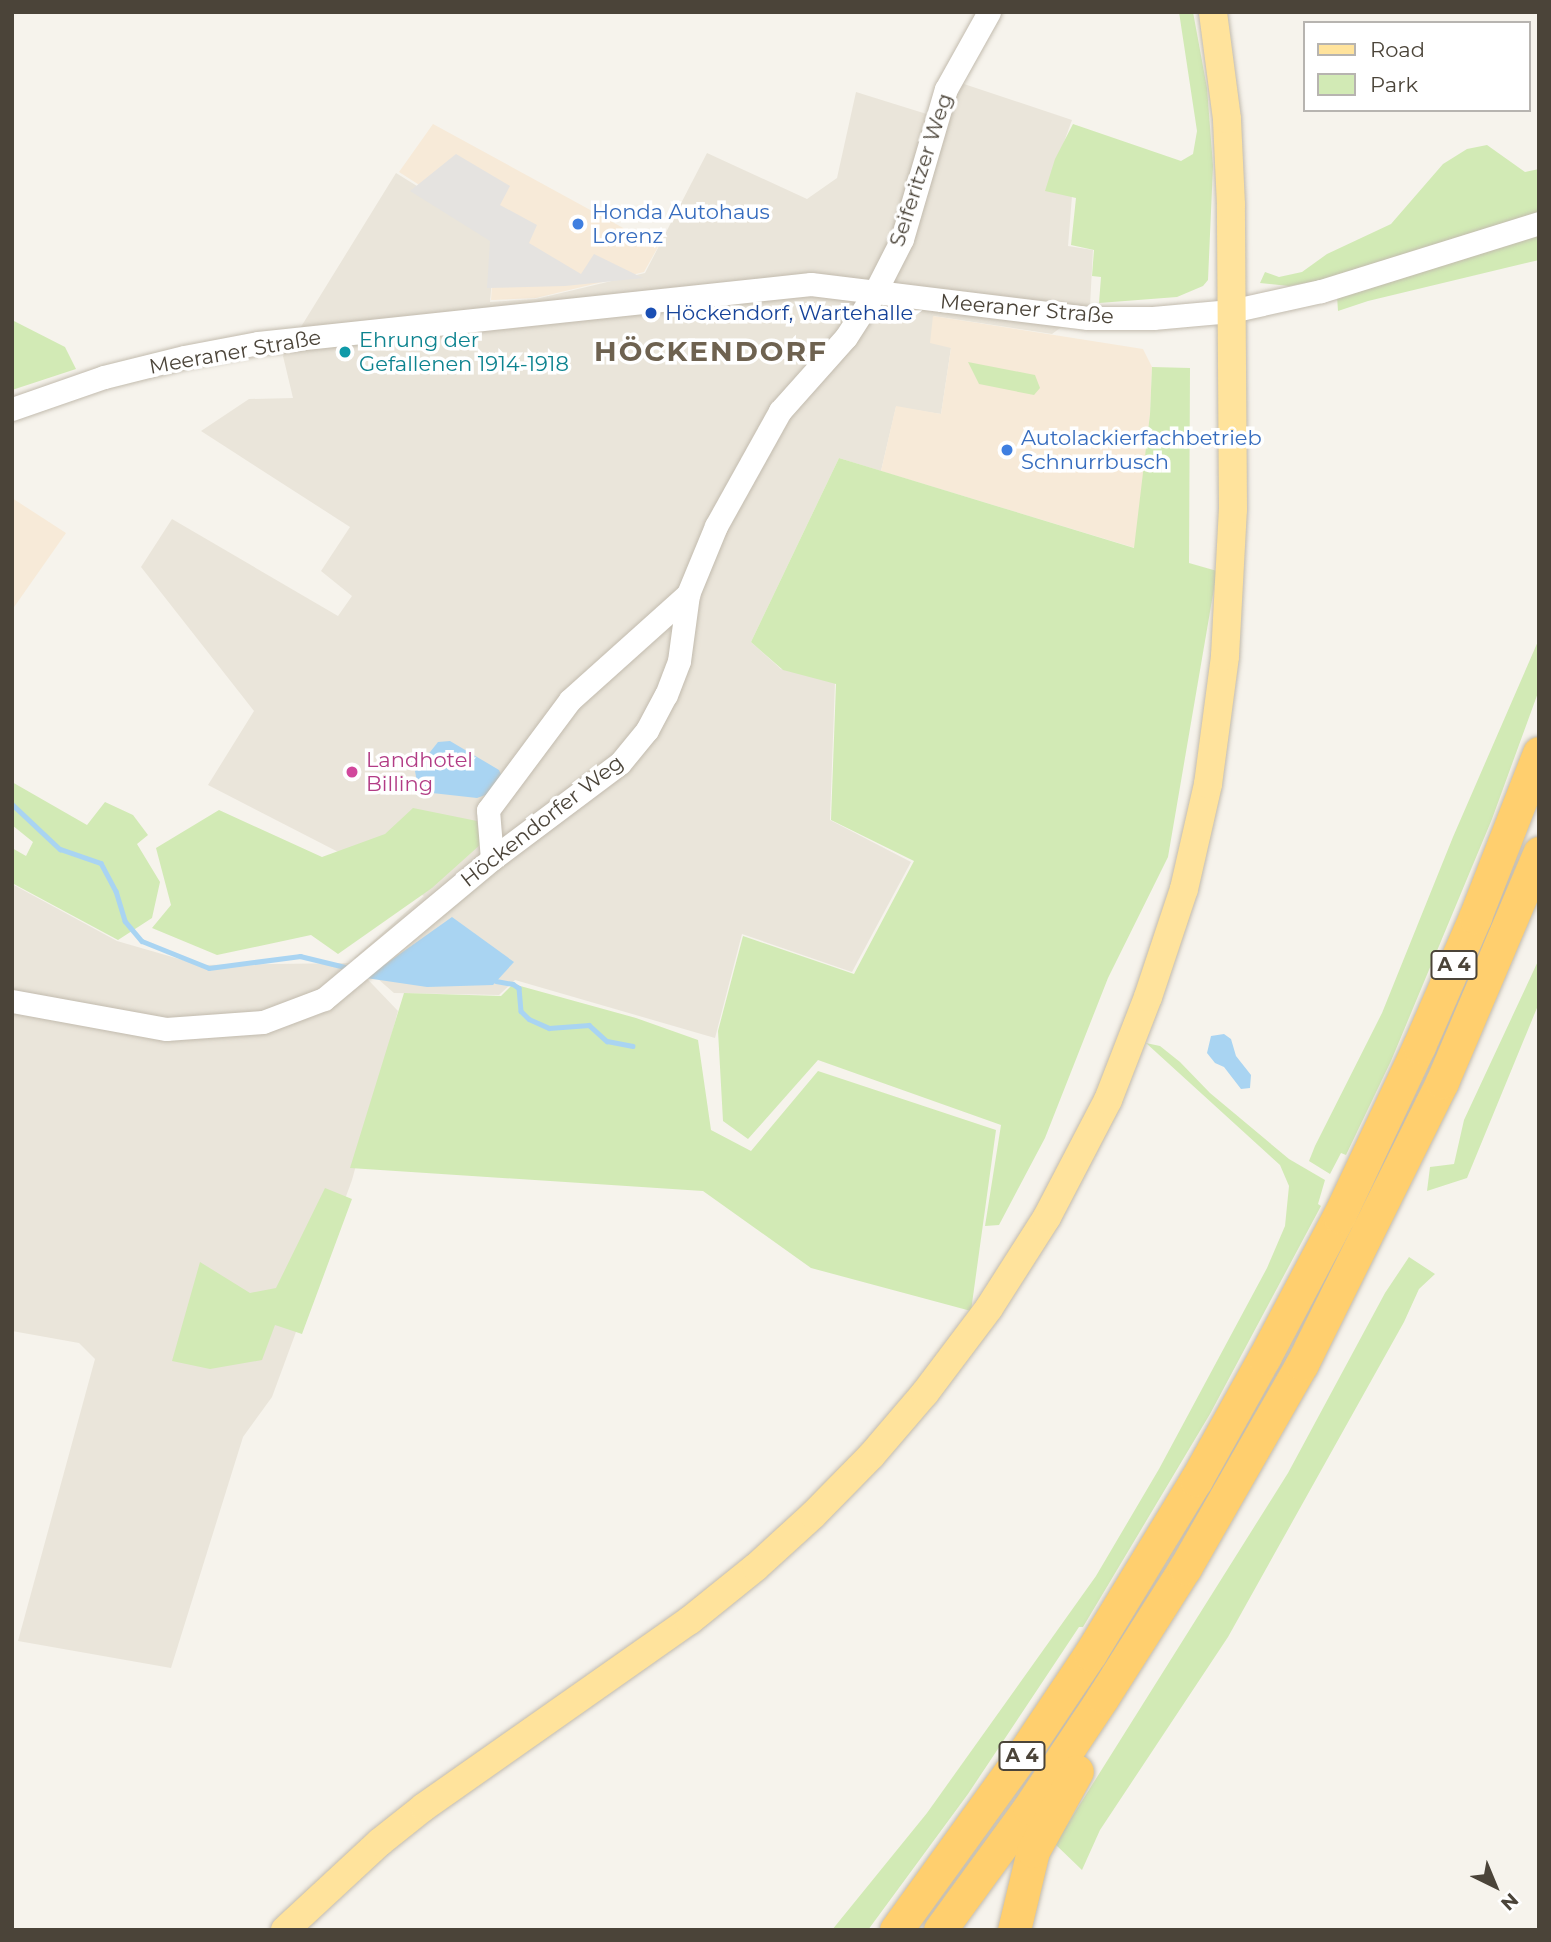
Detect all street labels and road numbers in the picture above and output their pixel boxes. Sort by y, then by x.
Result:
street label: Seiferitzer Weg [884,90,958,250]
street label: Meeraner Straße [939,289,1115,329]
street label: Meeraner Straße [147,324,323,380]
street label: Höckendorfer Weg [456,750,628,892]
road number: A 4 [1430,950,1478,981]
road number: A 4 [998,1740,1046,1772]

